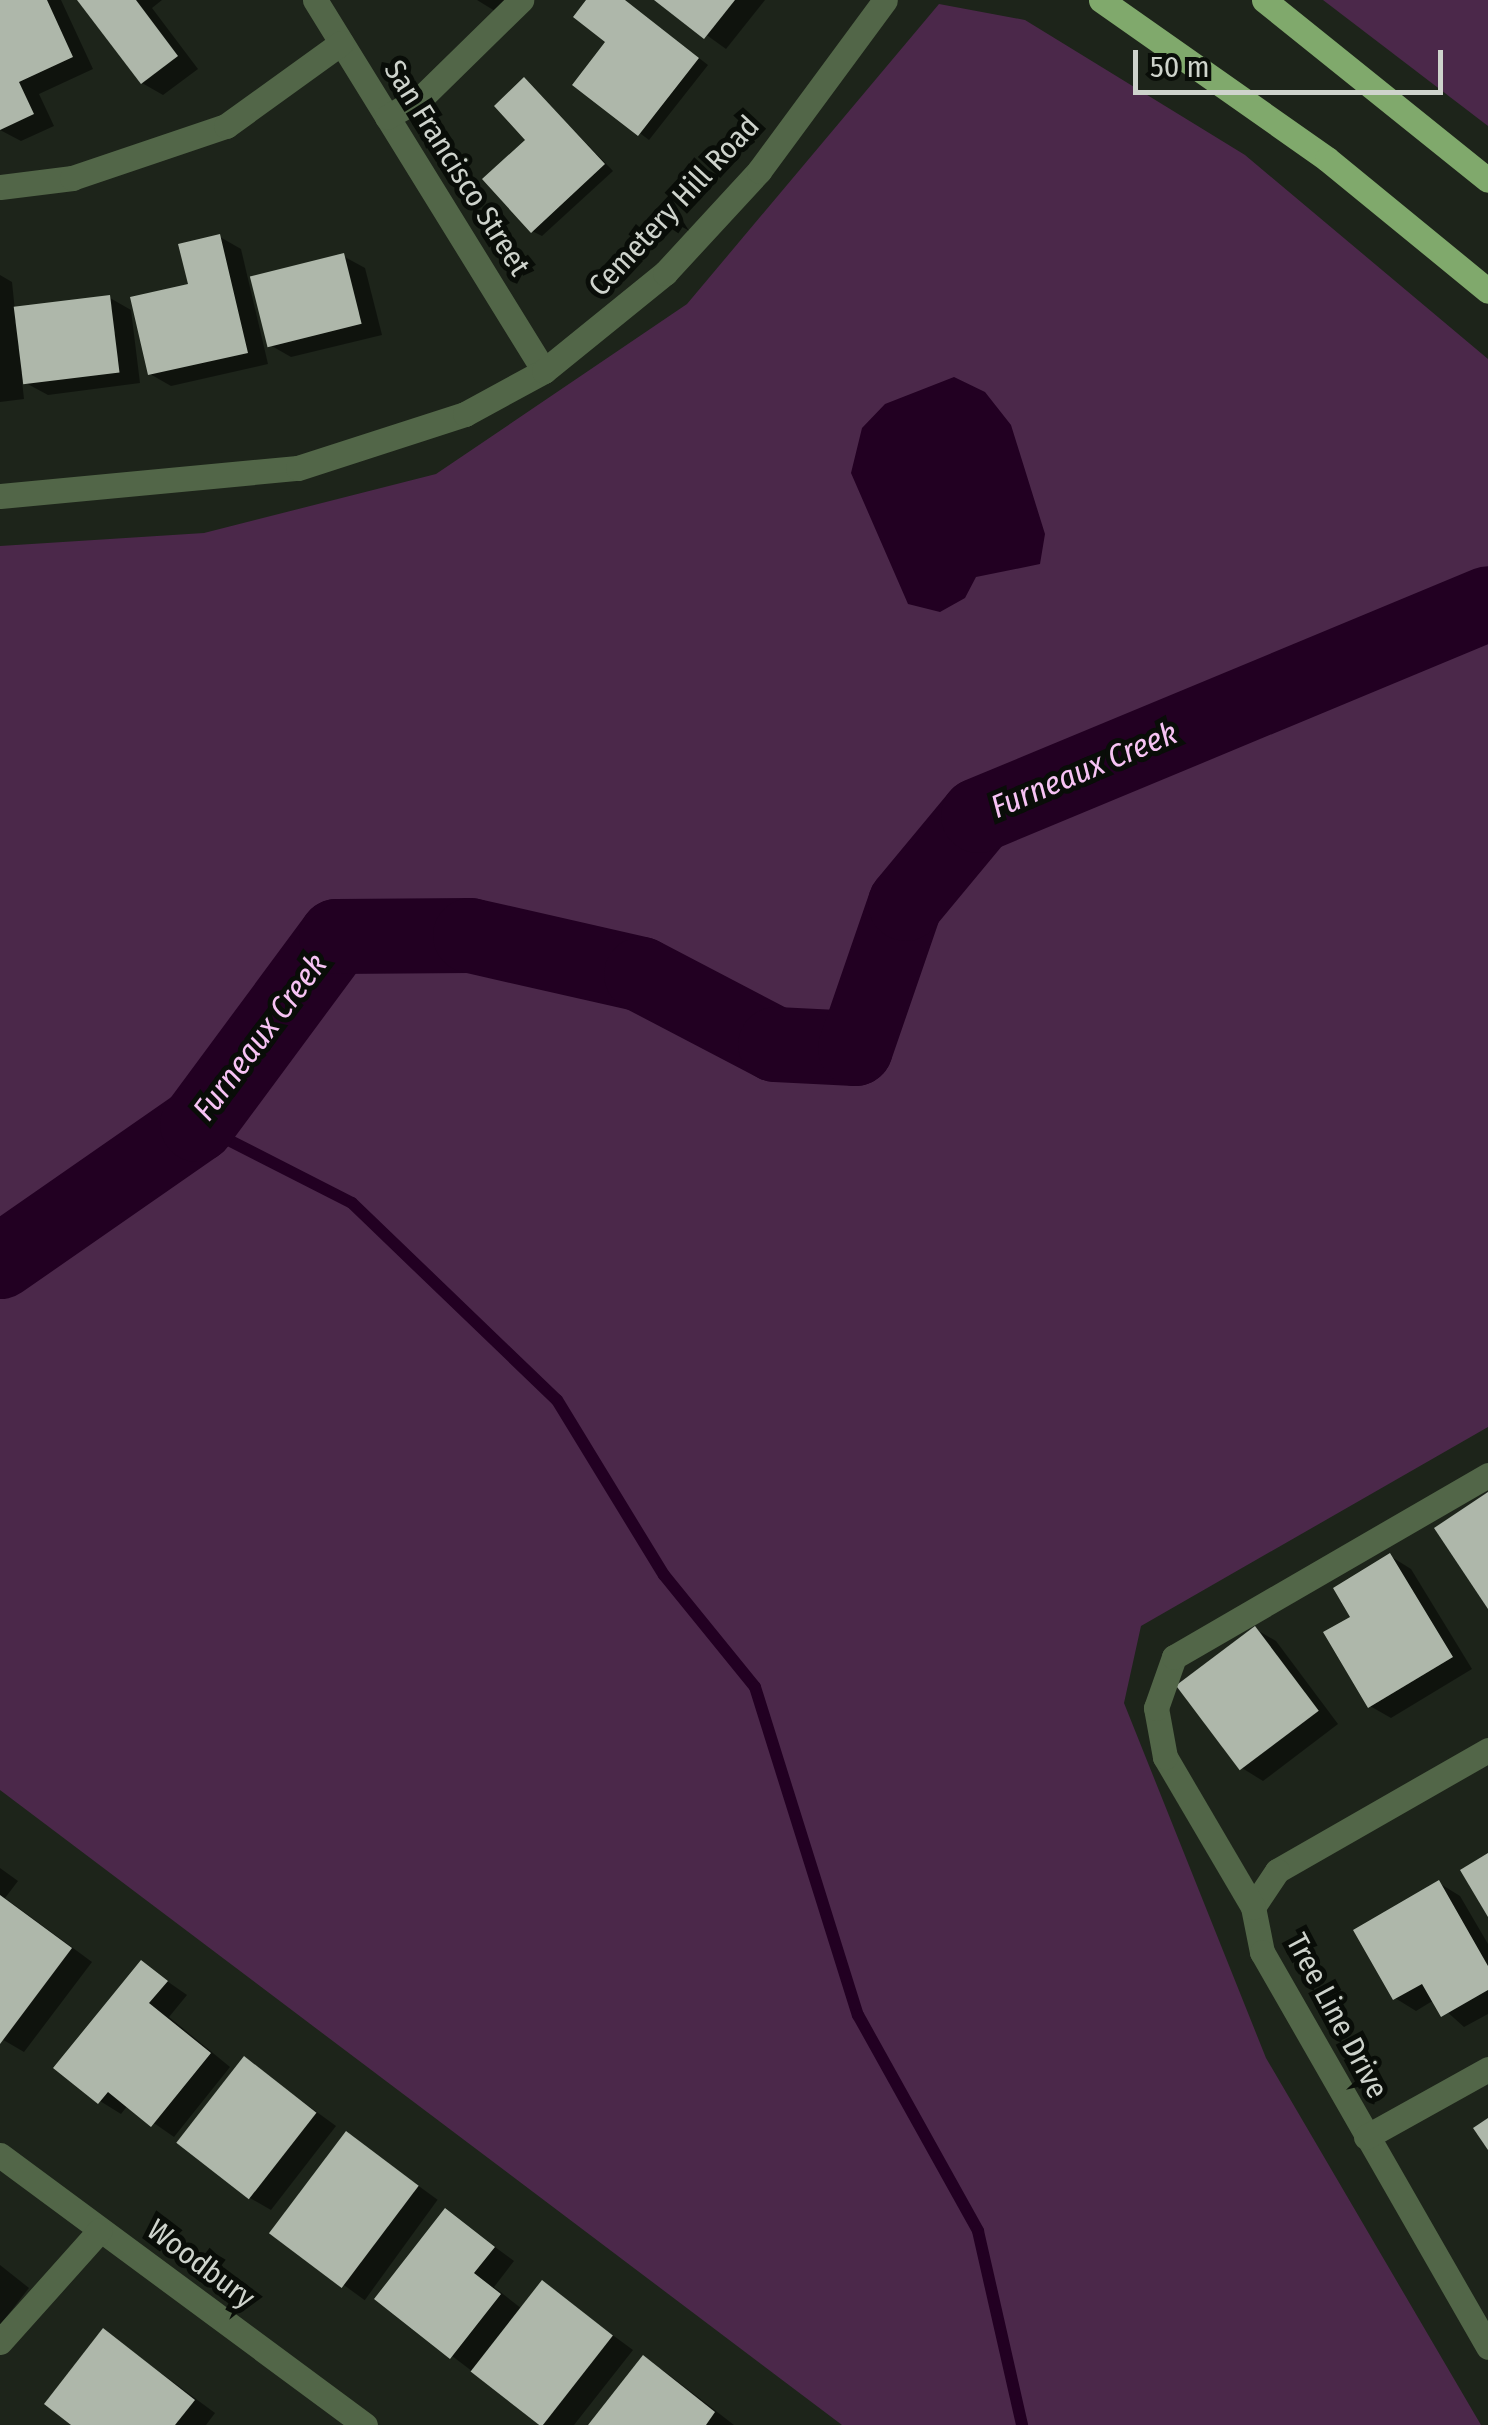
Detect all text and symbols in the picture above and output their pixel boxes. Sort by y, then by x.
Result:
scale bar [1138,30,1448,92]
text: 50 m [1150,49,1210,85]
street label: San Francisco Street [376,54,538,282]
street label: Cemetery Hill Road [581,108,767,304]
water label: Furneaux Creek [985,714,1183,826]
water label: Furneaux Creek [185,946,335,1128]
street label: Tree Line Drive [1279,1927,1395,2105]
street label: Woodbury [140,2212,262,2316]

